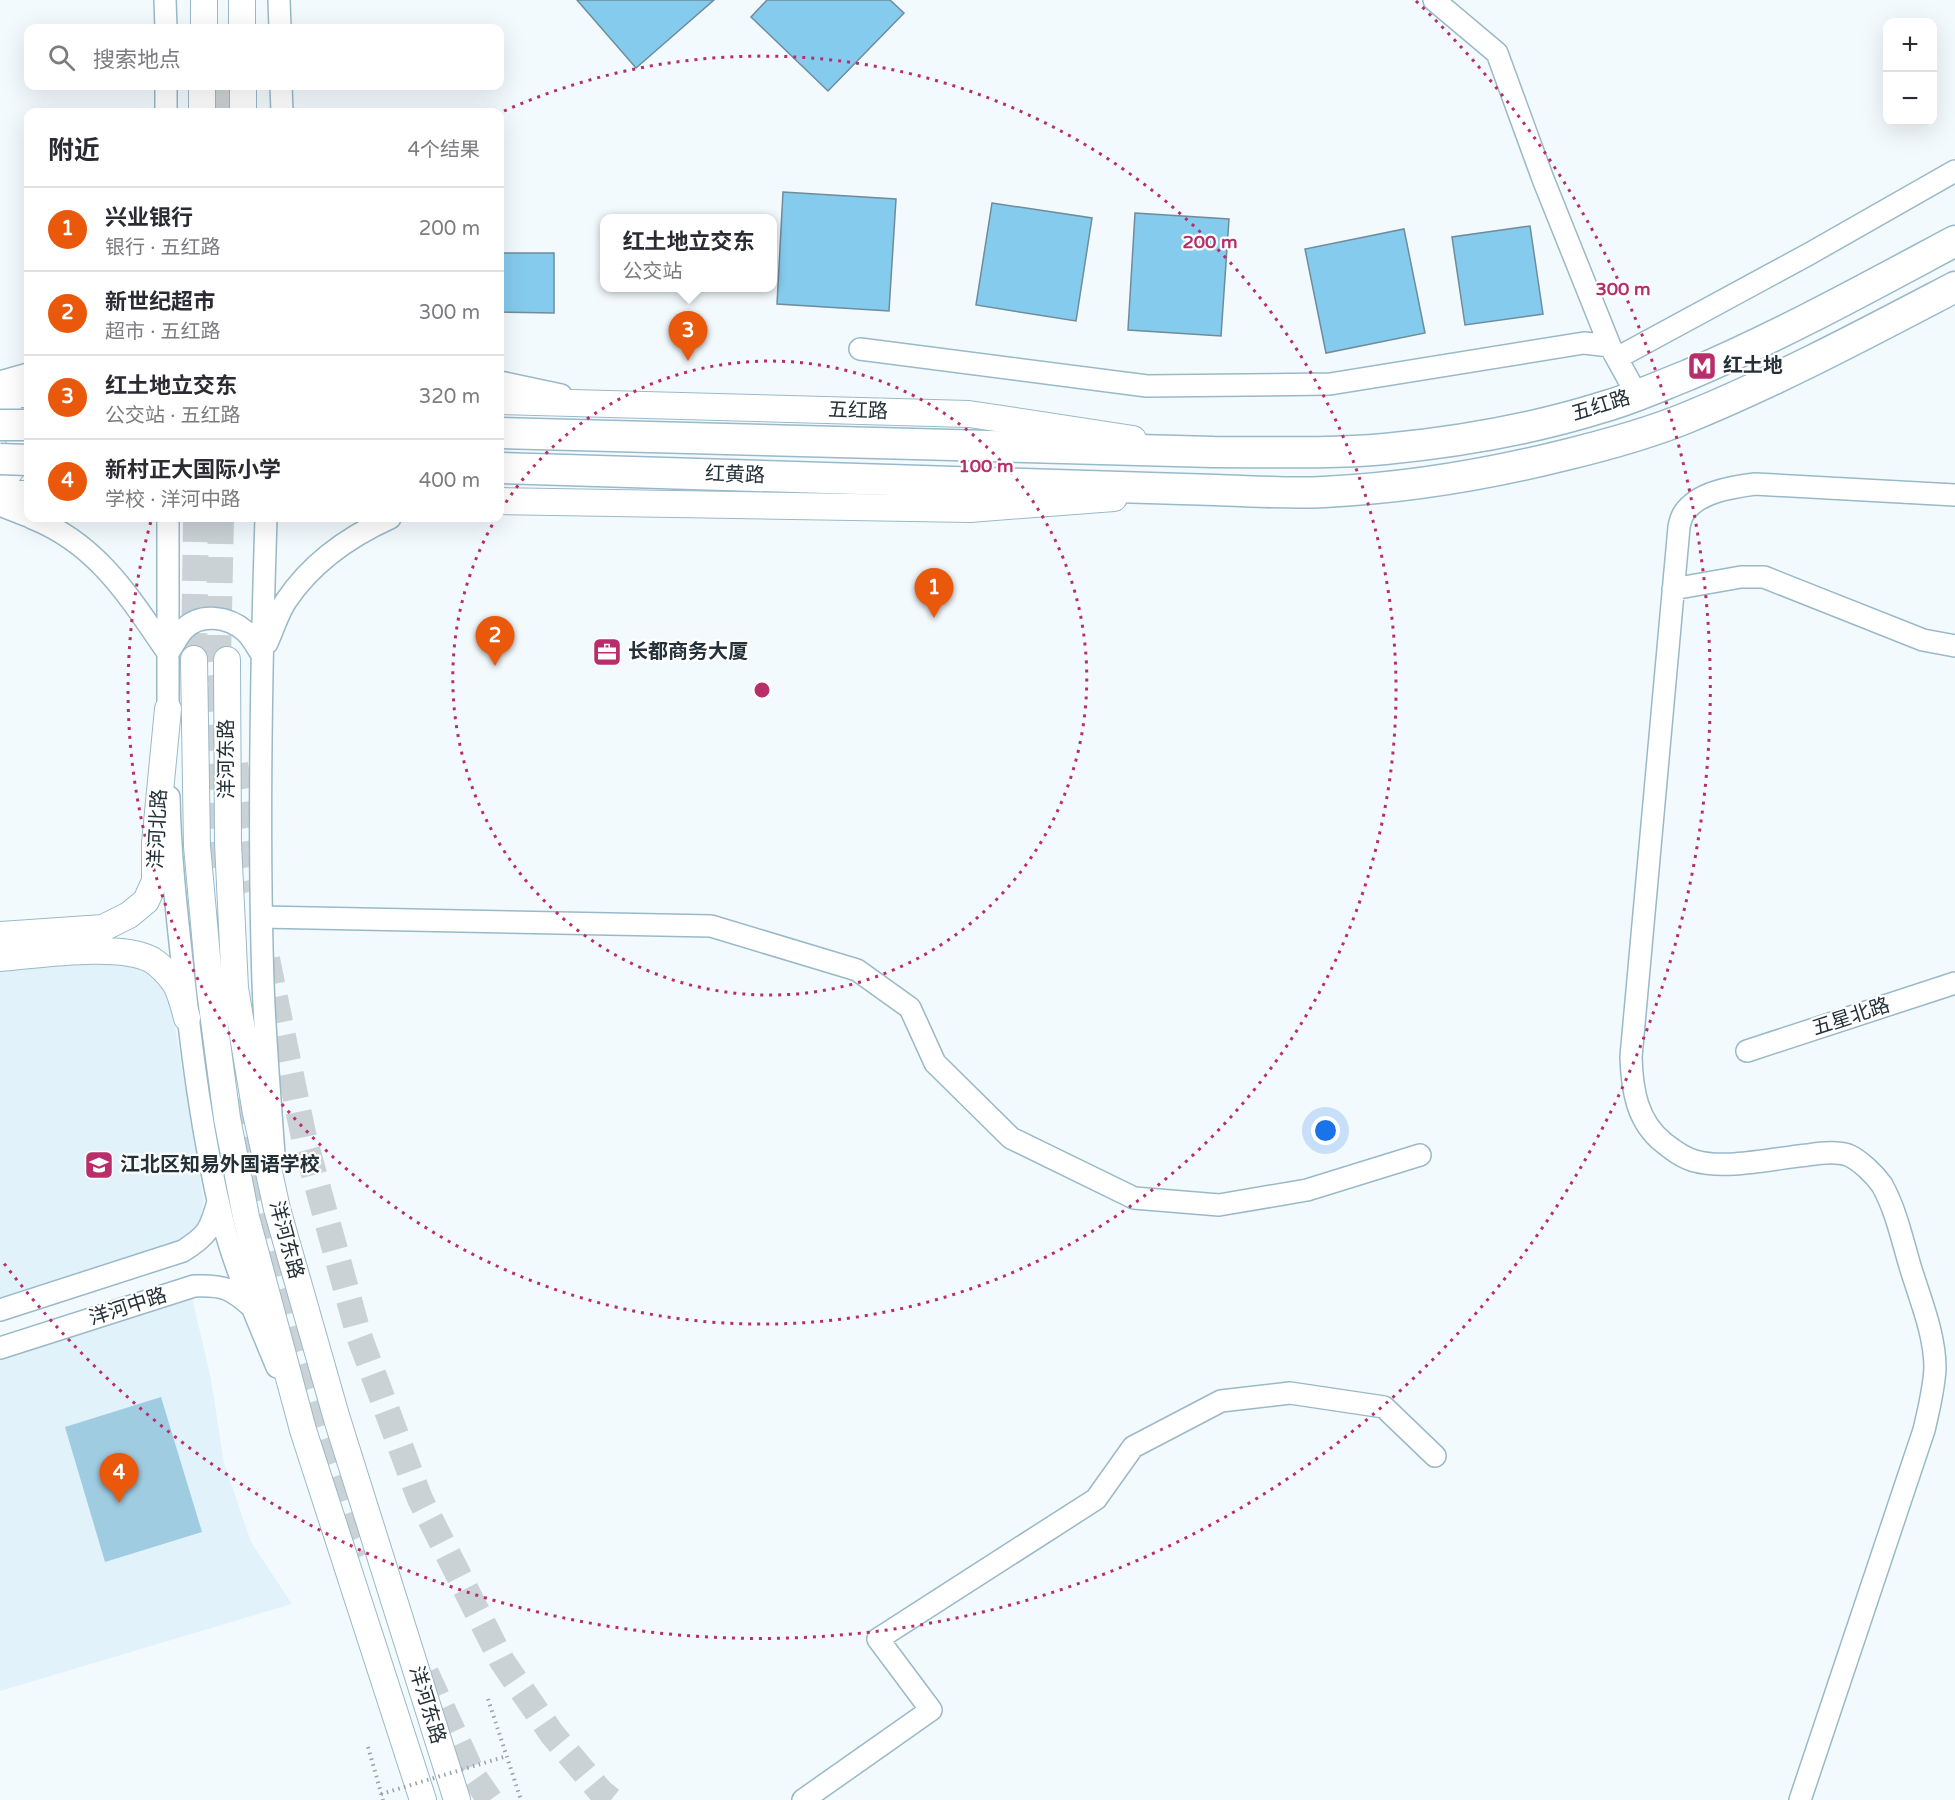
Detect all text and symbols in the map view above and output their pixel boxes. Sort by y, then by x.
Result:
map controls [1883,18,1937,126]
button: + [1883,18,1937,72]
search box [24,24,504,90]
icon: search [45,41,78,74]
text: 搜索地点 [93,47,181,73]
button: − [1883,72,1937,126]
text: 附近 [48,135,100,166]
text: 4个结果 [407,138,480,162]
text: 兴业银行 [105,205,193,231]
popup [600,214,777,292]
text: 1 [61,217,74,241]
text: 200 m [419,217,480,241]
text: 红土地立交东 [622,229,755,255]
text: 200 m [1182,231,1238,253]
text: 银行 · 五红路 [105,236,221,260]
text: 公交站 [622,260,682,284]
text: 300 m [1595,278,1651,300]
text: 新世纪超市 [105,289,215,315]
text: 2 [61,301,74,325]
text: 300 m [419,301,480,325]
pin: 3 [668,312,708,361]
text: 超市 · 五红路 [105,320,221,344]
metro station icon: 红土地 [1686,350,1718,382]
place label: 红土地 [1723,354,1783,378]
text: 红土地立交东 [105,373,237,399]
text: 3 [61,385,74,409]
text: 320 m [419,385,480,409]
street label: 五红路 [1569,386,1633,426]
street label: 五红路 [828,398,888,424]
text: 公交站 · 五红路 [105,404,241,428]
text: 100 m [958,455,1014,477]
text: 新村正大国际小学 [105,457,281,483]
street label: 红黄路 [705,462,765,488]
text: 4 [61,469,74,493]
text: 400 m [419,469,480,493]
text: 学校 · 洋河中路 [105,488,241,512]
pin: 1 [914,568,954,618]
pin: 2 [476,616,514,666]
office icon: 长都商务大厦 [591,636,623,668]
place label: 长都商务大厦 [628,640,748,664]
centre of rings [752,680,772,700]
street label: 洋河东路 [215,719,239,799]
street label: 洋河北路 [144,788,172,870]
street label: 五星北路 [1809,993,1893,1041]
your location [1311,1116,1340,1145]
school or university icon: 江北区知易外国语学校 [83,1149,115,1181]
place label: 江北区知易外国语学校 [120,1153,320,1177]
street label: 洋河东路 [264,1198,308,1282]
street label: 洋河中路 [86,1283,170,1331]
pin: 4 [100,1454,138,1503]
street label: 洋河东路 [404,1663,450,1747]

